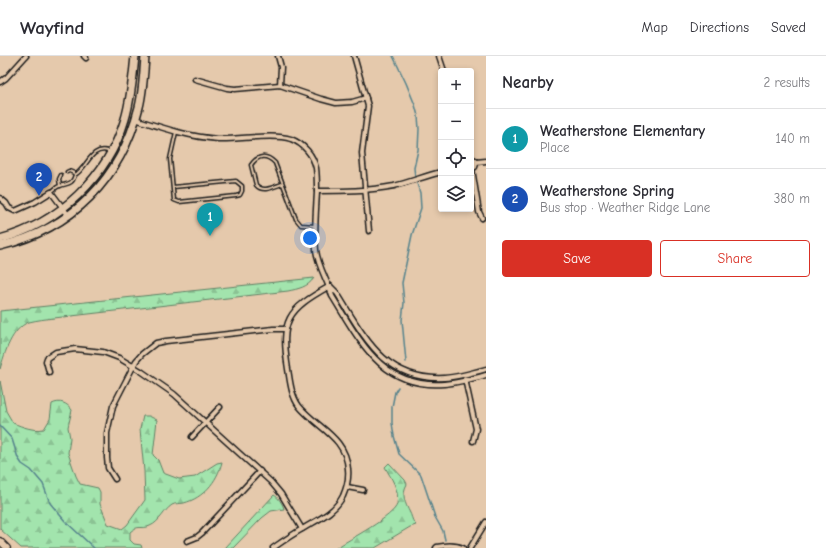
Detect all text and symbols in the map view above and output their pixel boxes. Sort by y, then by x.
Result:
text: Wayfind [20,17,84,39]
text: Map [641,19,668,36]
text: Directions [690,19,749,36]
text: Saved [771,19,806,36]
map controls [438,68,474,212]
button: + [438,68,474,104]
text: Nearby [502,73,553,92]
text: 2 results [763,75,810,90]
button: − [438,104,474,140]
text: Weatherstone Elementary [540,122,705,140]
text: 1 [512,131,518,146]
text: 140 m [776,131,810,146]
button: locate [438,140,474,176]
text: Place [540,140,570,155]
pin: 2 [26,163,52,196]
button: layers [438,176,474,212]
text: Weatherstone Spring [540,182,675,200]
text: 2 [512,191,518,206]
text: 380 m [774,191,810,206]
text: Bus stop · Weather Ridge Lane [540,200,710,215]
pin: 1 [197,203,223,236]
your location [300,228,320,248]
button: Save [502,240,652,277]
button: Share [660,240,810,277]

